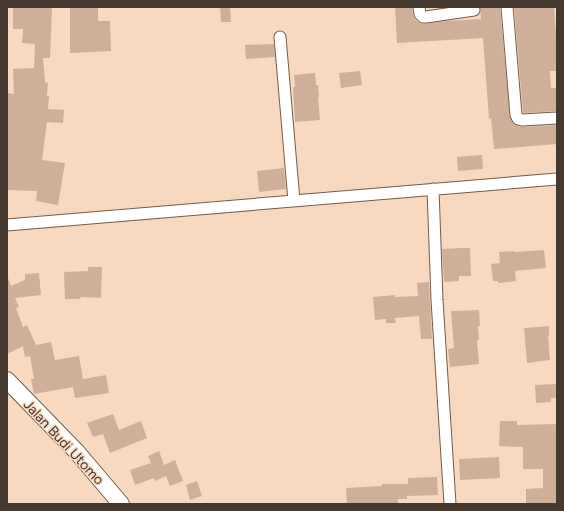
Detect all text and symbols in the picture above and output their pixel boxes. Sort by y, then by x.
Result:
street label: Jalan Budi Utomo [20,396,108,489]

